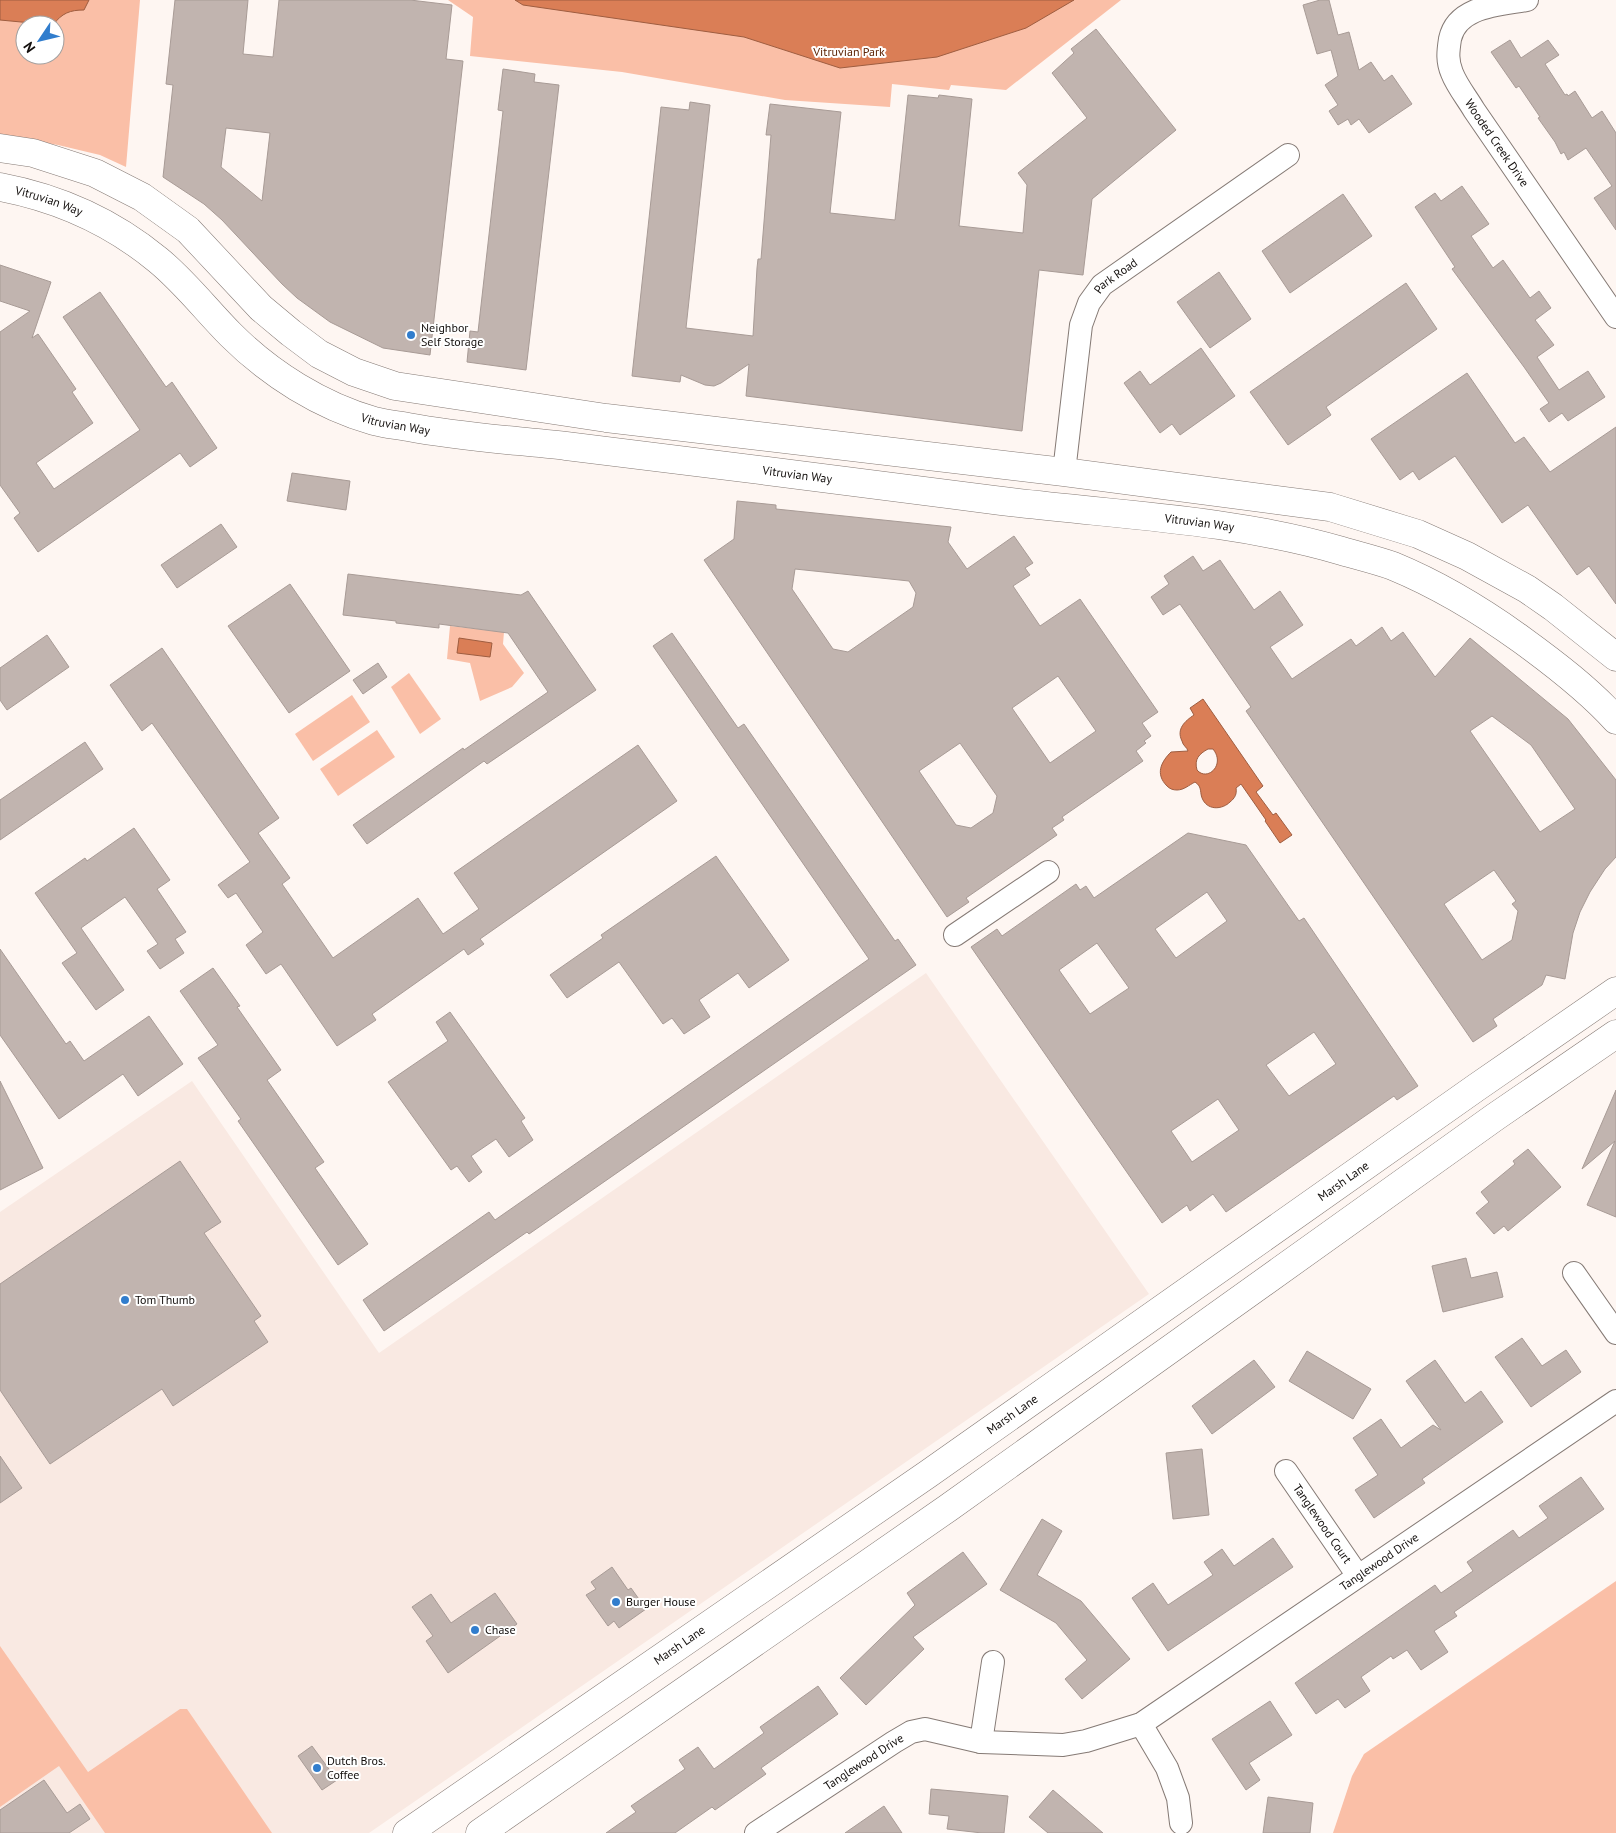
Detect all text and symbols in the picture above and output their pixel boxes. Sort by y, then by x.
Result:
north arrow [15,15,65,65]
text: N [19,39,39,56]
park label: Vitruvian Park [812,44,885,59]
street label: Wooded Creek Drive [1462,96,1532,189]
street label: Vitruvian Way [13,182,86,219]
street label: Park Road [1090,255,1140,296]
place label: Neighbor Self Storage [421,320,483,349]
marker: Neighbor Self Storage [405,329,417,341]
street label: Vitruvian Way [358,409,432,438]
street label: Vitruvian Way [761,462,833,486]
street label: Vitruvian Way [1163,510,1236,534]
street label: Marsh Lane [1315,1158,1372,1204]
place label: Tom Thumb [135,1292,195,1307]
marker: Tom Thumb [119,1294,131,1306]
street label: Marsh Lane [984,1391,1041,1437]
street label: Tanglewood Court [1290,1481,1355,1566]
street label: Tanglewood Drive [1337,1529,1421,1594]
place label: Burger House [626,1594,696,1609]
marker: Burger House [610,1596,622,1608]
place label: Chase [485,1622,516,1637]
street label: Marsh Lane [651,1622,708,1668]
marker: Chase [469,1624,481,1636]
street label: Tanglewood Drive [821,1730,906,1793]
place label: Dutch Bros. Coffee [327,1753,386,1782]
marker: Dutch Bros. Coffee [311,1762,323,1774]

